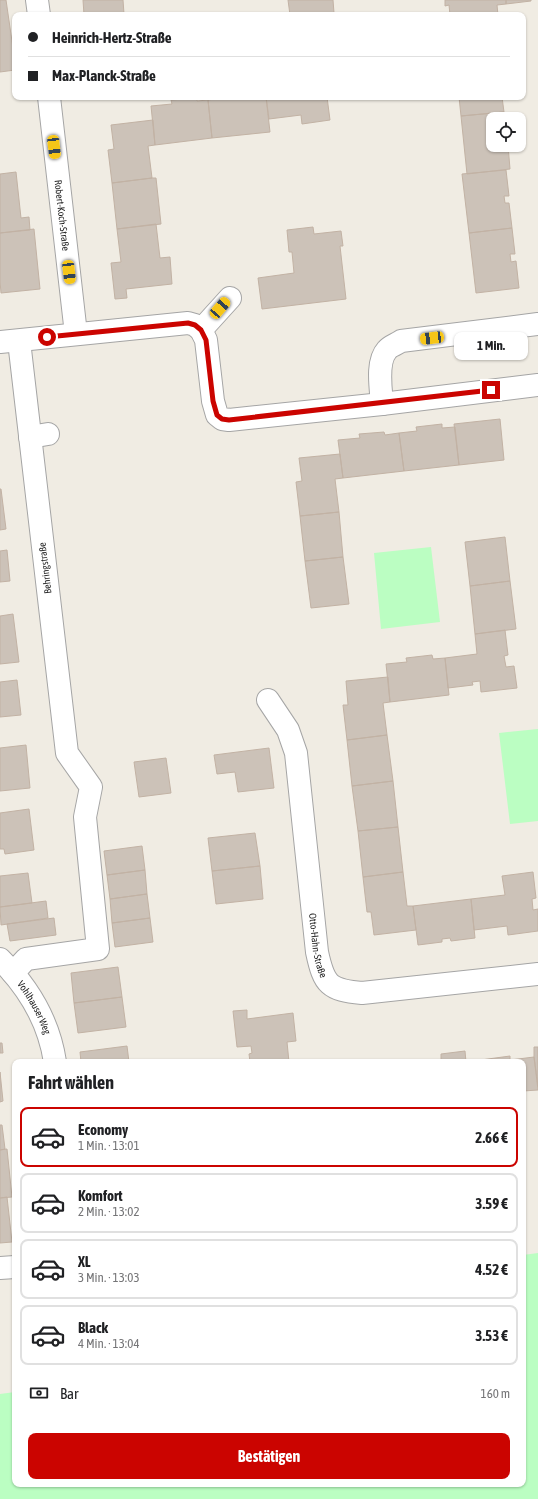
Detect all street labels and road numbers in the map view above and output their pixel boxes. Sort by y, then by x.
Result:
street label: Robert-Koch-Straße [53,179,72,252]
street label: Behringstraße [36,541,54,594]
street label: Otto-Hahn-Straße [307,913,330,980]
street label: Vohlhauser Weg [16,978,54,1036]

